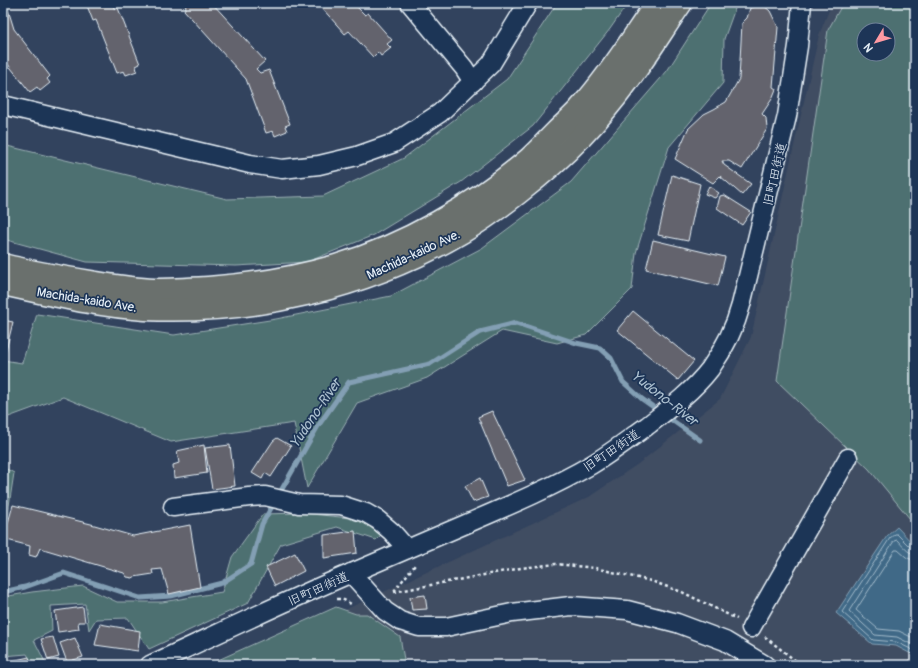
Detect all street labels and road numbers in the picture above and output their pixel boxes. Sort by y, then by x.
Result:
street label: 旧町田街道 [760,141,790,208]
street label: Machida-kaido Ave. [364,226,463,283]
street label: Machida-kaido Ave. [36,284,138,316]
street label: 旧町田街道 [580,426,643,476]
street label: 旧町田街道 [285,568,351,609]

